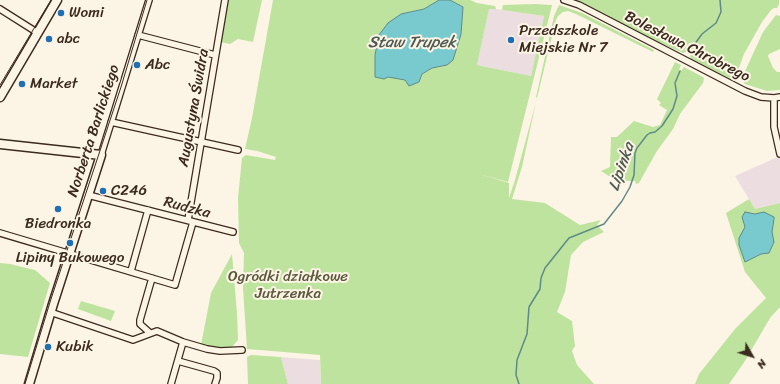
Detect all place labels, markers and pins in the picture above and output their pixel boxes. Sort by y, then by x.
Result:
place label: Womi [69,4,104,22]
marker: Womi [56,8,66,18]
place label: Przedszkole Miejskie Nr 7 [519,22,608,57]
place label: abc [57,30,80,48]
marker: abc [44,34,54,44]
marker: Przedszkole Miejskie Nr 7 [506,35,516,45]
place label: Abc [145,56,171,74]
marker: Abc [132,60,142,70]
place label: Market [30,75,78,93]
marker: Market [17,79,27,89]
place label: C246 [111,182,147,200]
marker: C246 [98,186,108,196]
marker: Biedronka [53,204,63,214]
place label: Biedronka [25,215,91,233]
marker: Lipiny Bukowego [65,238,75,248]
place label: Lipiny Bukowego [16,249,124,267]
place label: Kubik [56,338,93,356]
marker: Kubik [43,342,53,352]

